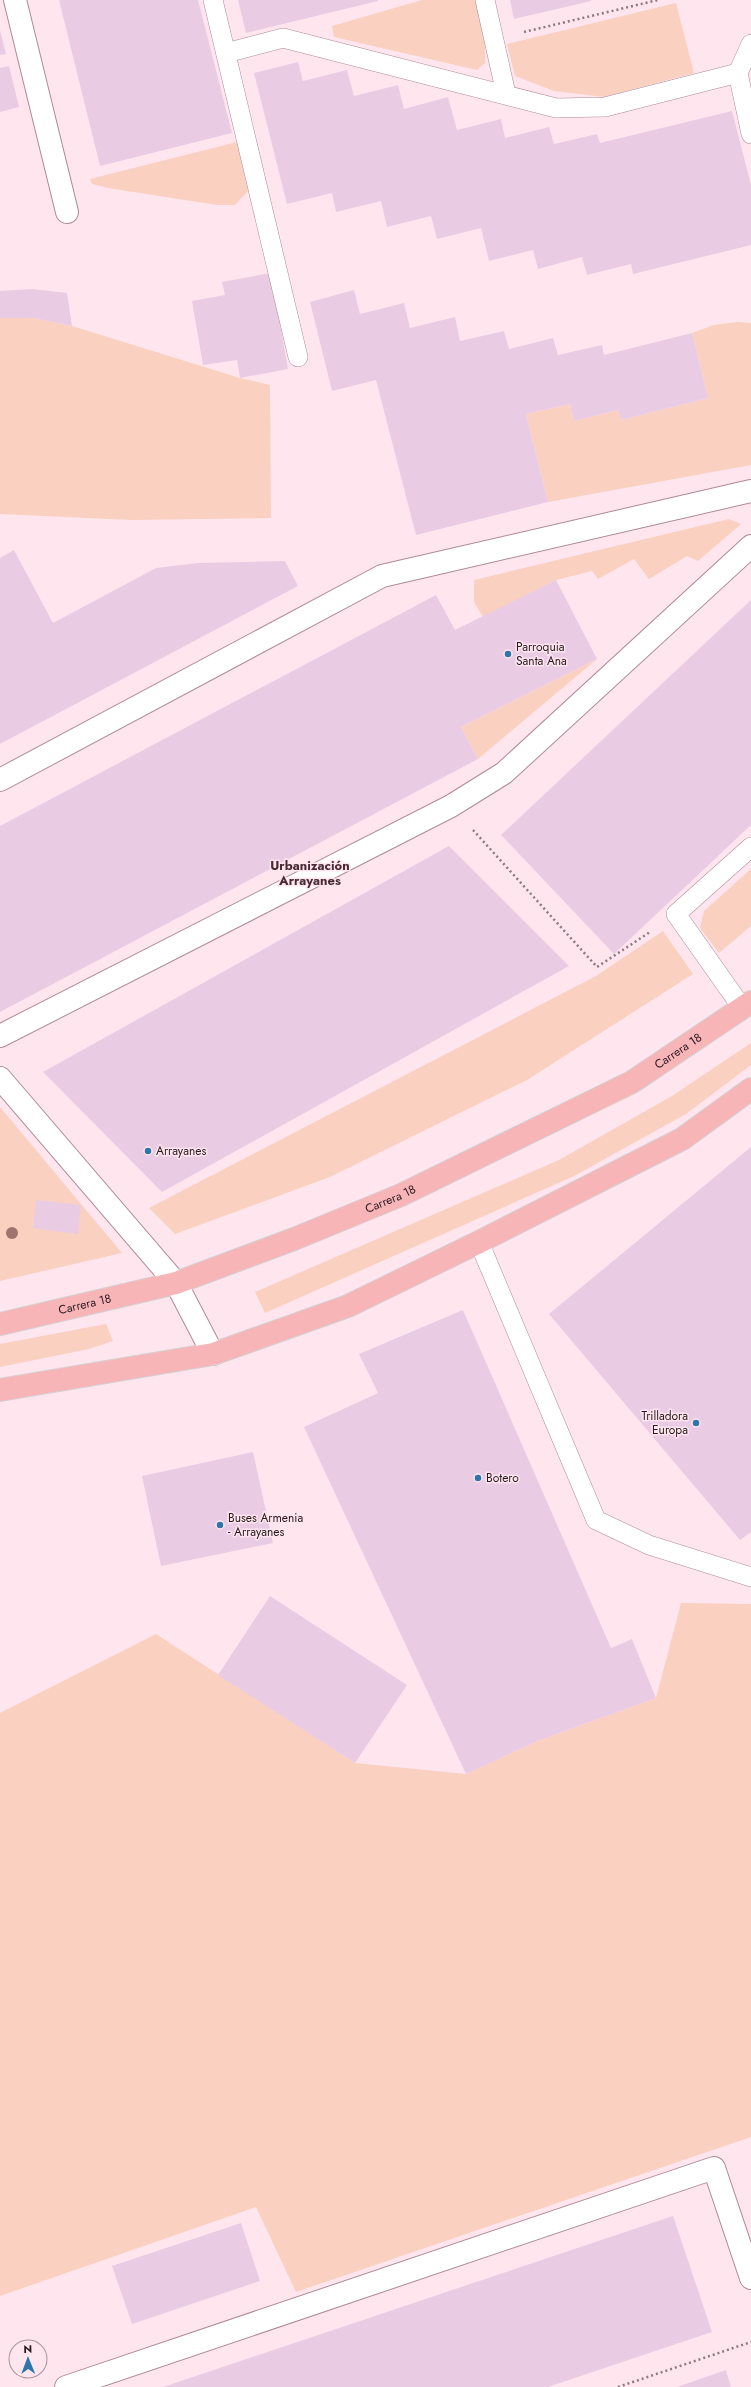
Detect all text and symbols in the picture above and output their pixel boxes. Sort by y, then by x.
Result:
place label: Parroquia Santa Ana [516,638,567,670]
marker: Parroquia Santa Ana [503,649,513,659]
district label: Urbanización Arrayanes [270,856,350,890]
street label: Carrera 18 [651,1029,705,1073]
place label: Arrayanes [156,1142,206,1160]
marker: Arrayanes [143,1146,153,1156]
street label: Carrera 18 [362,1180,419,1218]
street label: Carrera 18 [57,1289,113,1319]
place label: Trilladora Europa [642,1407,688,1439]
marker: Trilladora Europa [691,1418,701,1428]
place label: Botero [486,1469,519,1487]
marker: Botero [473,1473,483,1483]
place label: Buses Armenia - Arrayanes [228,1509,303,1541]
marker: Buses Armenia - Arrayanes [215,1520,225,1530]
north arrow [8,2339,48,2379]
text: N [23,2341,32,2357]

